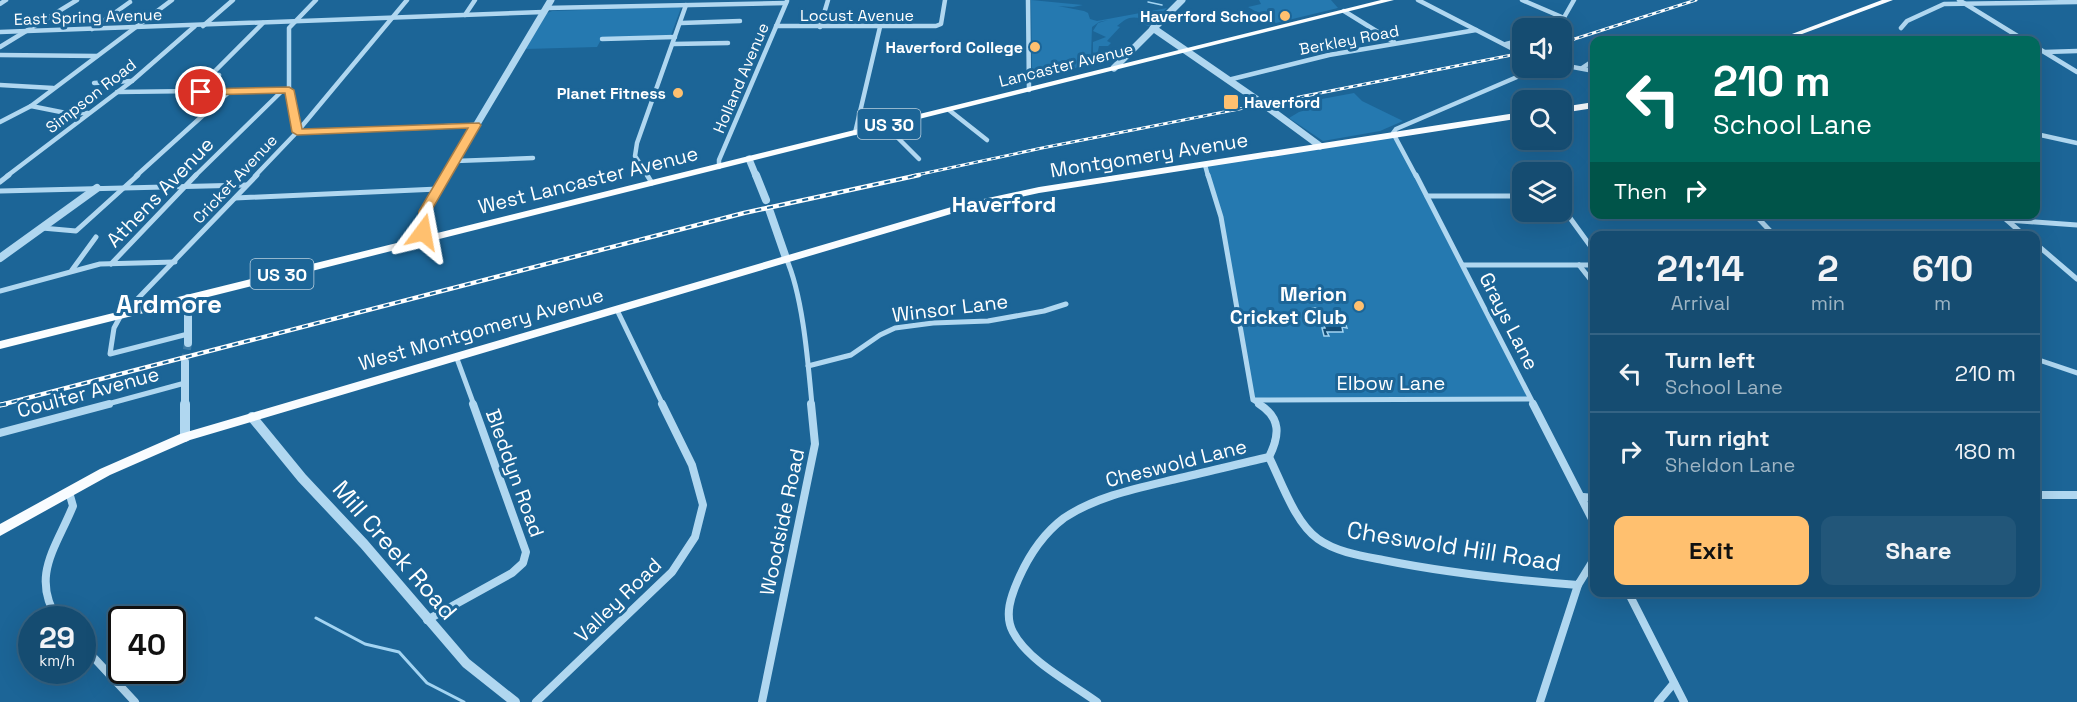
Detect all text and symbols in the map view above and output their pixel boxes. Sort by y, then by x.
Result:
street label: East Spring Avenue [13,4,163,30]
street label: Locust Avenue [800,5,914,26]
place label: Haverford School [1140,6,1273,27]
marker: Haverford School [1278,9,1292,23]
map controls [1512,18,1572,222]
button: sound [1512,18,1572,78]
street label: Holland Avenue [708,20,774,136]
street label: Berkley Road [1297,20,1401,60]
place label: Haverford College [885,37,1023,58]
street label: Lancaster Avenue [997,38,1135,92]
marker: Haverford College [1028,40,1042,54]
street label: Simpson Road [41,54,141,138]
text: 210 m [1713,55,1831,108]
icon: left [1614,60,1692,138]
pin [175,66,226,117]
icon: arrive [184,75,217,108]
place label: Planet Fitness [557,83,666,104]
marker: Planet Fitness [671,86,685,100]
button: search [1512,90,1572,150]
place label: Haverford [1244,92,1320,113]
marker: Haverford [1222,93,1240,111]
text: School Lane [1713,107,1872,142]
road number: US 30 [858,109,920,139]
street label: Montgomery Avenue [1048,127,1250,183]
street label: Cricket Avenue [188,130,282,228]
street label: Athens Avenue [101,131,219,253]
street label: West Lancaster Avenue [475,140,701,220]
button: layers [1512,162,1572,222]
icon: right [1679,174,1712,207]
text: Then [1614,177,1667,205]
district label: Haverford [952,190,1056,218]
position arrow [391,200,455,264]
text: 21:14 [1657,246,1744,292]
text: 2 [1817,246,1839,292]
text: 610 [1912,246,1973,292]
road number: US 30 [250,259,314,289]
street label: Grays Lane [1473,268,1545,374]
place label: Merion Cricket Club [1230,281,1347,330]
street label: West Montgomery Avenue [355,282,607,376]
district label: Ardmore [116,287,222,321]
street label: Winsor Lane [890,288,1010,328]
text: Arrival [1671,290,1730,316]
text: min [1811,290,1845,316]
text: m [1934,290,1951,316]
marker: Merion Cricket Club [1352,299,1366,313]
text: Turn left [1665,346,1755,374]
icon: left [1614,357,1647,390]
text: 210 m [1955,359,2016,387]
street label: Coulter Avenue [14,361,162,423]
street label: Elbow Lane [1337,370,1445,396]
text: School Lane [1665,374,1783,400]
street label: Bleddyn Road [480,405,550,541]
text: Turn right [1665,424,1770,452]
street label: Cheswold Lane [1103,433,1249,493]
icon: right [1614,435,1647,468]
text: 180 m [1954,437,2016,465]
street label: Woodside Road [754,446,810,598]
text: Sheldon Lane [1665,452,1795,478]
street label: Mill Creek Road [326,474,464,626]
street label: Cheswold Hill Road [1345,514,1563,578]
button: Exit [1614,516,1809,585]
button: Share [1821,516,2016,585]
street label: Valley Road [569,552,667,648]
speed limit sign: 40 [108,606,186,684]
text: 29 [39,618,75,657]
text: km/h [39,651,75,670]

